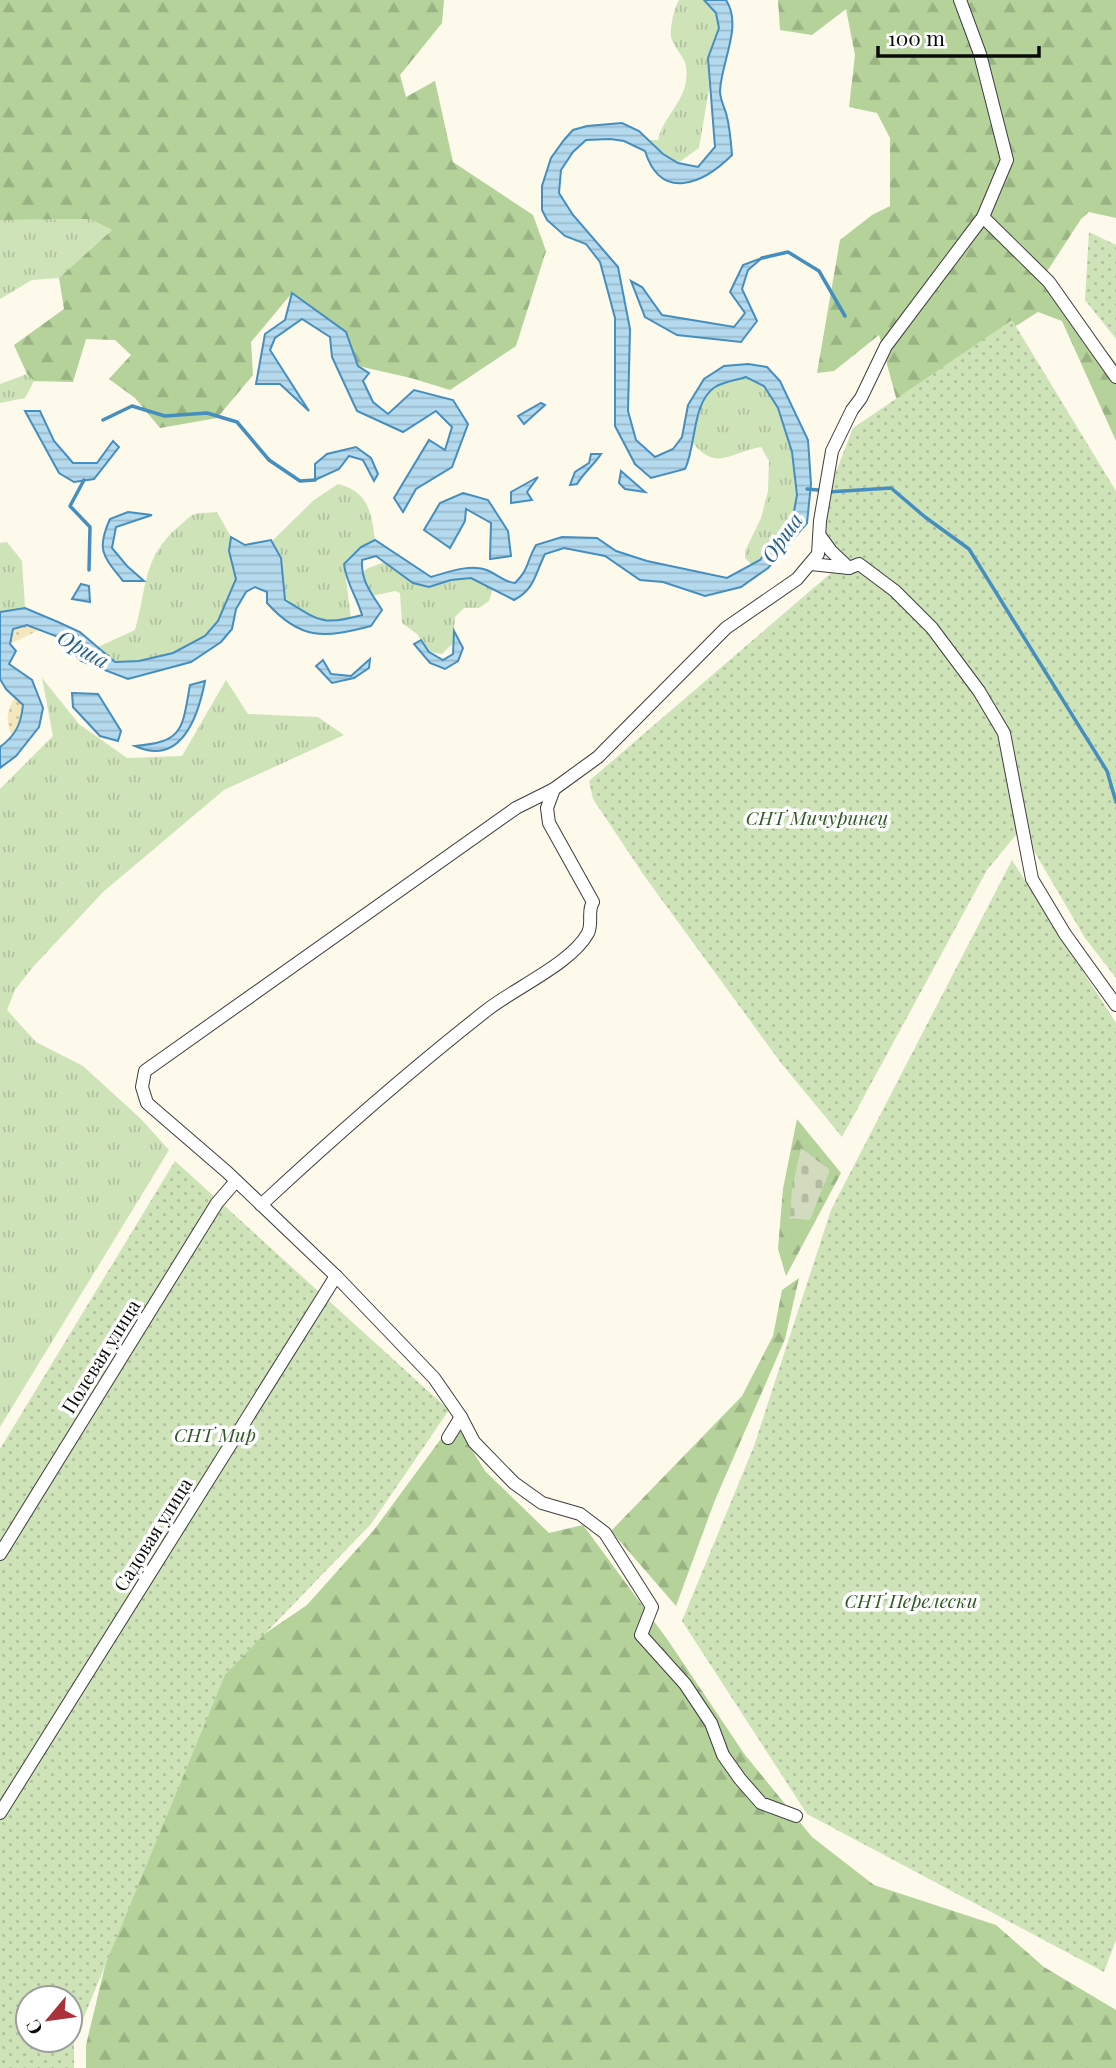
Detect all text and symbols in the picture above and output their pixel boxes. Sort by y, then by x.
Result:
scale bar [878,14,1039,58]
text: 100 m [888,23,945,51]
water label: Орша [754,507,808,567]
water label: Орша [53,622,115,674]
park label: СНТ Мичуринец [746,804,888,830]
street label: Полевая улица [55,1294,146,1418]
park label: СНТ Мир [174,1421,256,1447]
street label: Садовая улица [107,1472,197,1596]
park label: СНТ Перелески [844,1587,978,1613]
north arrow [14,1984,84,2054]
text: С [19,2016,48,2040]

